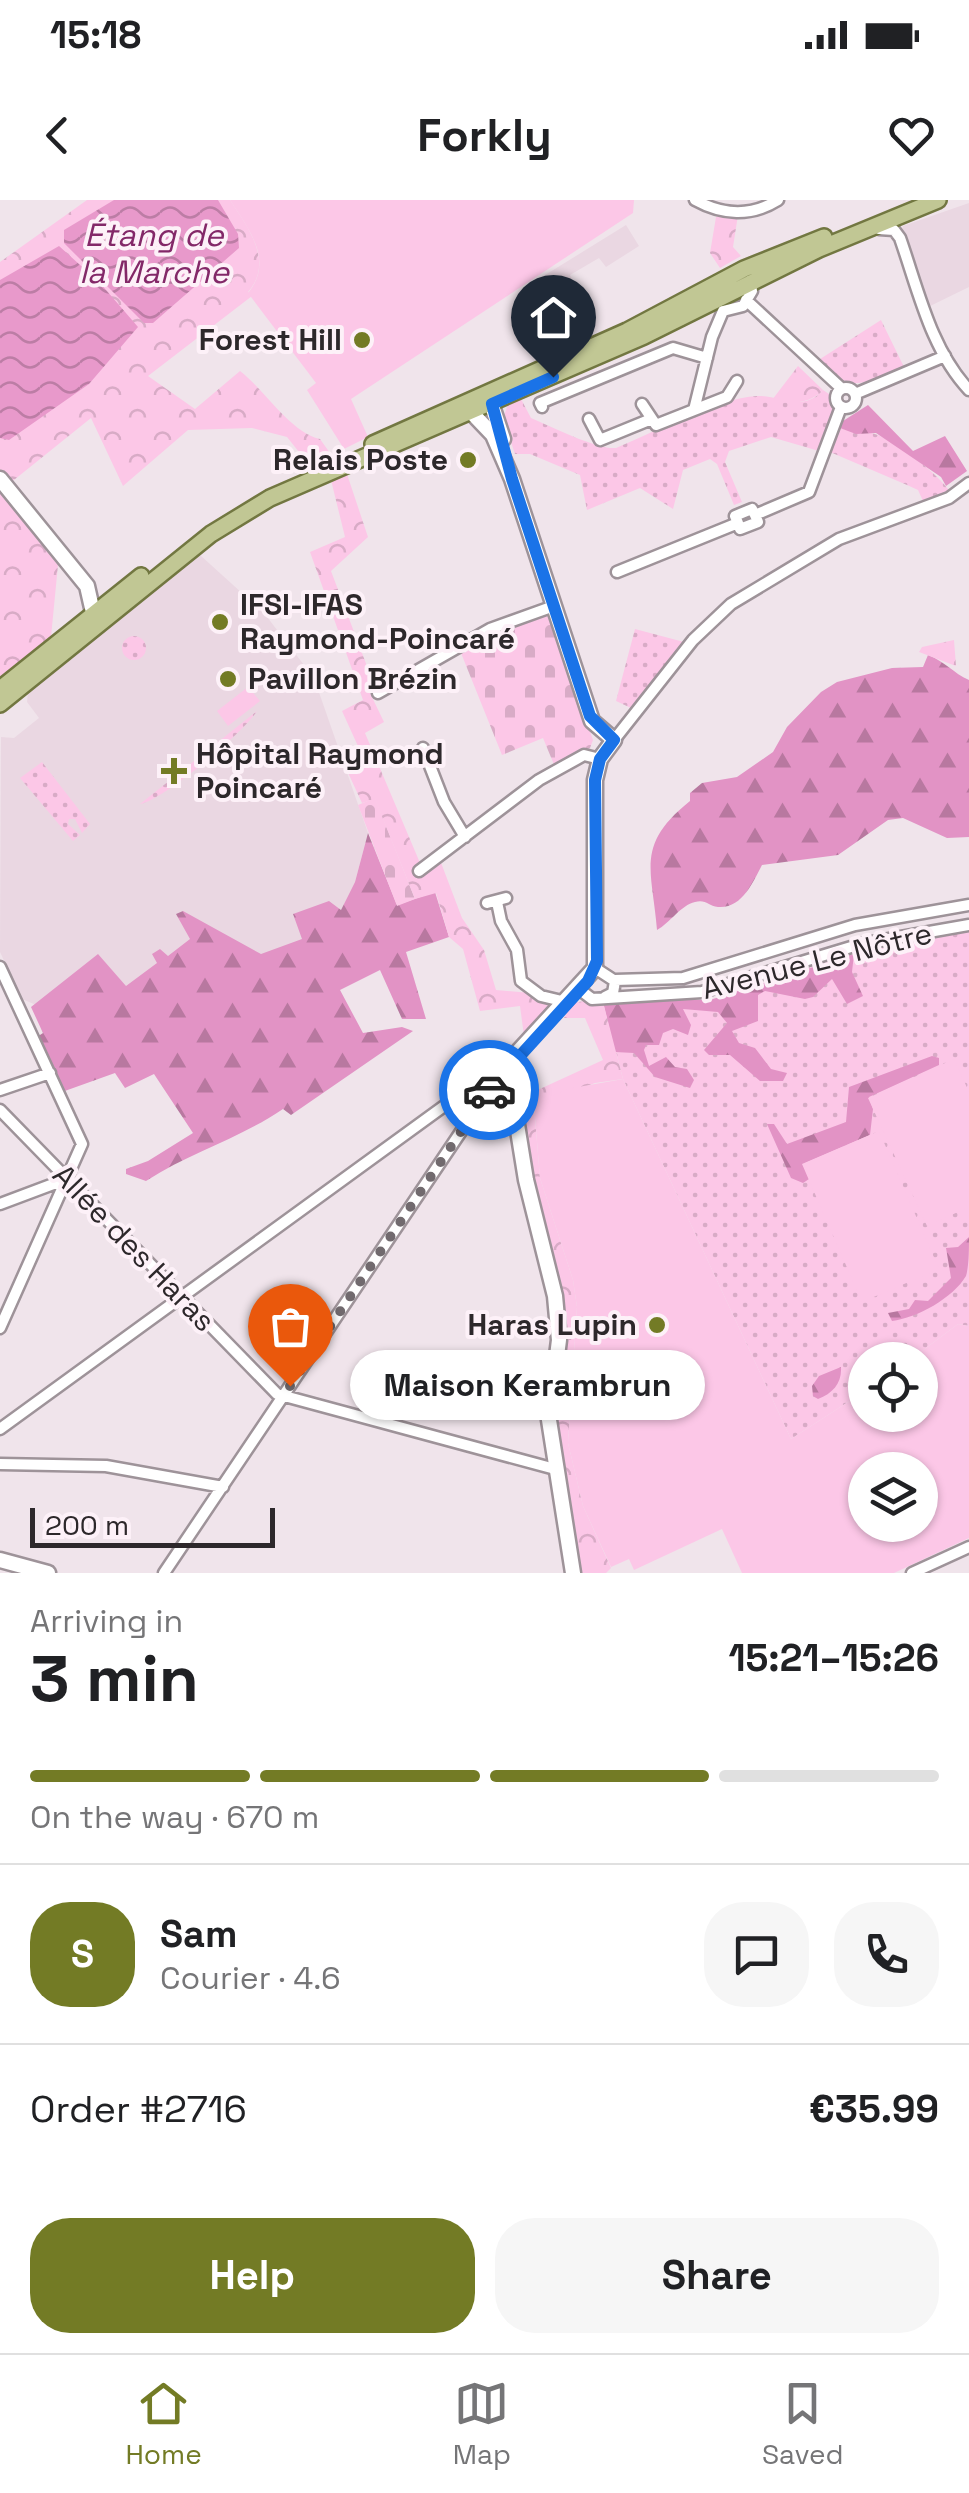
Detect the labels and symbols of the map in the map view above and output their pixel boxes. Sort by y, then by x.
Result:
water label: Étang de la Marche [79,215,230,292]
pin [511,275,596,378]
place label: Forest Hill [199,320,342,359]
marker: Forest Hill [351,329,373,351]
place label: Relais Poste [273,440,448,479]
marker: Relais Poste [457,449,479,471]
place label: IFSI-IFAS Raymond-Poincaré [240,585,515,658]
marker: IFSI-IFAS Raymond-Poincaré [209,611,231,633]
place label: Pavillon Brézin [248,659,458,698]
marker: Pavillon Brézin [217,668,239,690]
place label: Hôpital Raymond Poincaré [196,734,444,807]
marker: Hôpital Raymond Poincaré [161,758,187,784]
street label: Avenue Le Nôtre [698,913,936,1008]
courier [439,1040,539,1140]
street label: Allée des Haras [45,1156,224,1340]
pin [248,1284,333,1387]
place label: Haras Lupin [468,1305,637,1344]
marker: Haras Lupin [646,1314,668,1336]
callout: Maison Kerambrun [350,1351,705,1421]
scale bar [30,1503,275,1548]

